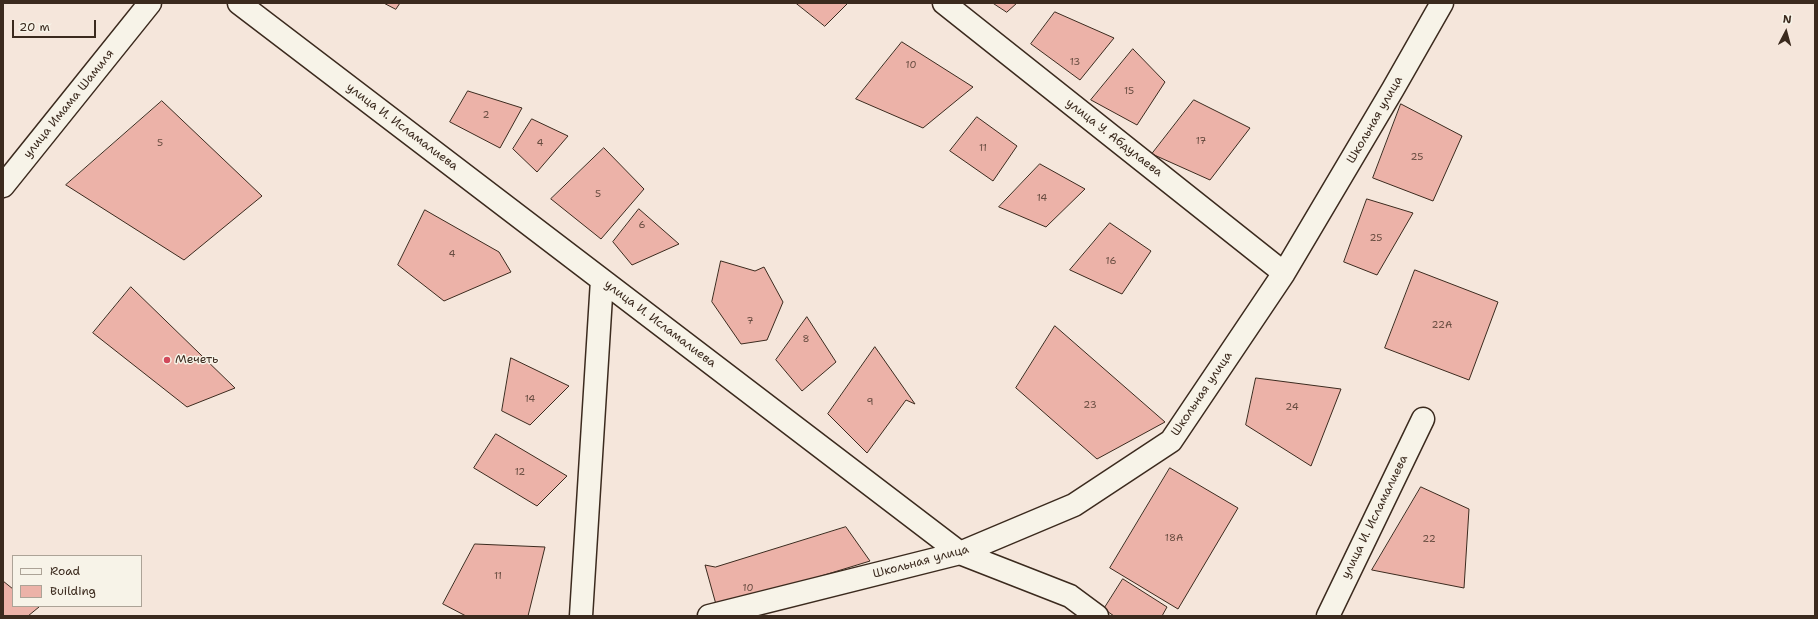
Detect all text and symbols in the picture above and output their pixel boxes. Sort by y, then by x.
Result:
scale bar [14,12,98,38]
north arrow [1766,12,1806,52]
text: N [1782,12,1792,27]
text: 20 m [19,19,50,35]
street label: улица Имама Шамиля [21,47,117,161]
house number: 13 [1070,56,1080,68]
house number: 10 [906,59,916,71]
street label: Школьная улица [1344,74,1406,166]
street label: улица И. Исламалиева [343,80,461,174]
house number: 15 [1124,85,1134,97]
street label: улица У. Абдулаева [1063,96,1165,180]
house number: 2 [483,109,489,121]
house number: 17 [1196,135,1206,147]
house number: 5 [157,137,163,149]
house number: 4 [537,137,543,149]
house number: 11 [979,142,987,154]
house number: 25 [1411,151,1423,163]
house number: 5 [595,188,601,200]
house number: 14 [1037,192,1047,204]
house number: 6 [639,219,645,231]
house number: 25 [1370,232,1382,244]
house number: 4 [449,248,455,260]
house number: 16 [1106,255,1116,267]
street label: улица И. Исламалиева [601,277,719,371]
house number: 7 [747,315,753,327]
house number: 22А [1432,319,1452,331]
house number: 8 [803,333,809,345]
street label: Школьная улица [1168,349,1236,439]
place label: Мечеть [175,353,218,367]
marker: Мечеть [162,355,172,365]
house number: 14 [525,393,535,405]
house number: 9 [867,396,873,408]
house number: 23 [1083,399,1097,411]
house number: 24 [1285,401,1299,413]
street label: улица И. Исламалиева [1339,453,1411,581]
house number: 12 [515,466,525,478]
house number: 18А [1165,532,1183,544]
house number: 22 [1422,533,1436,545]
street label: Школьная улица [871,542,971,582]
legend [12,555,142,607]
text: Road [50,563,80,579]
house number: 11 [494,570,502,582]
house number: 10 [743,582,753,594]
text: Building [50,583,96,599]

